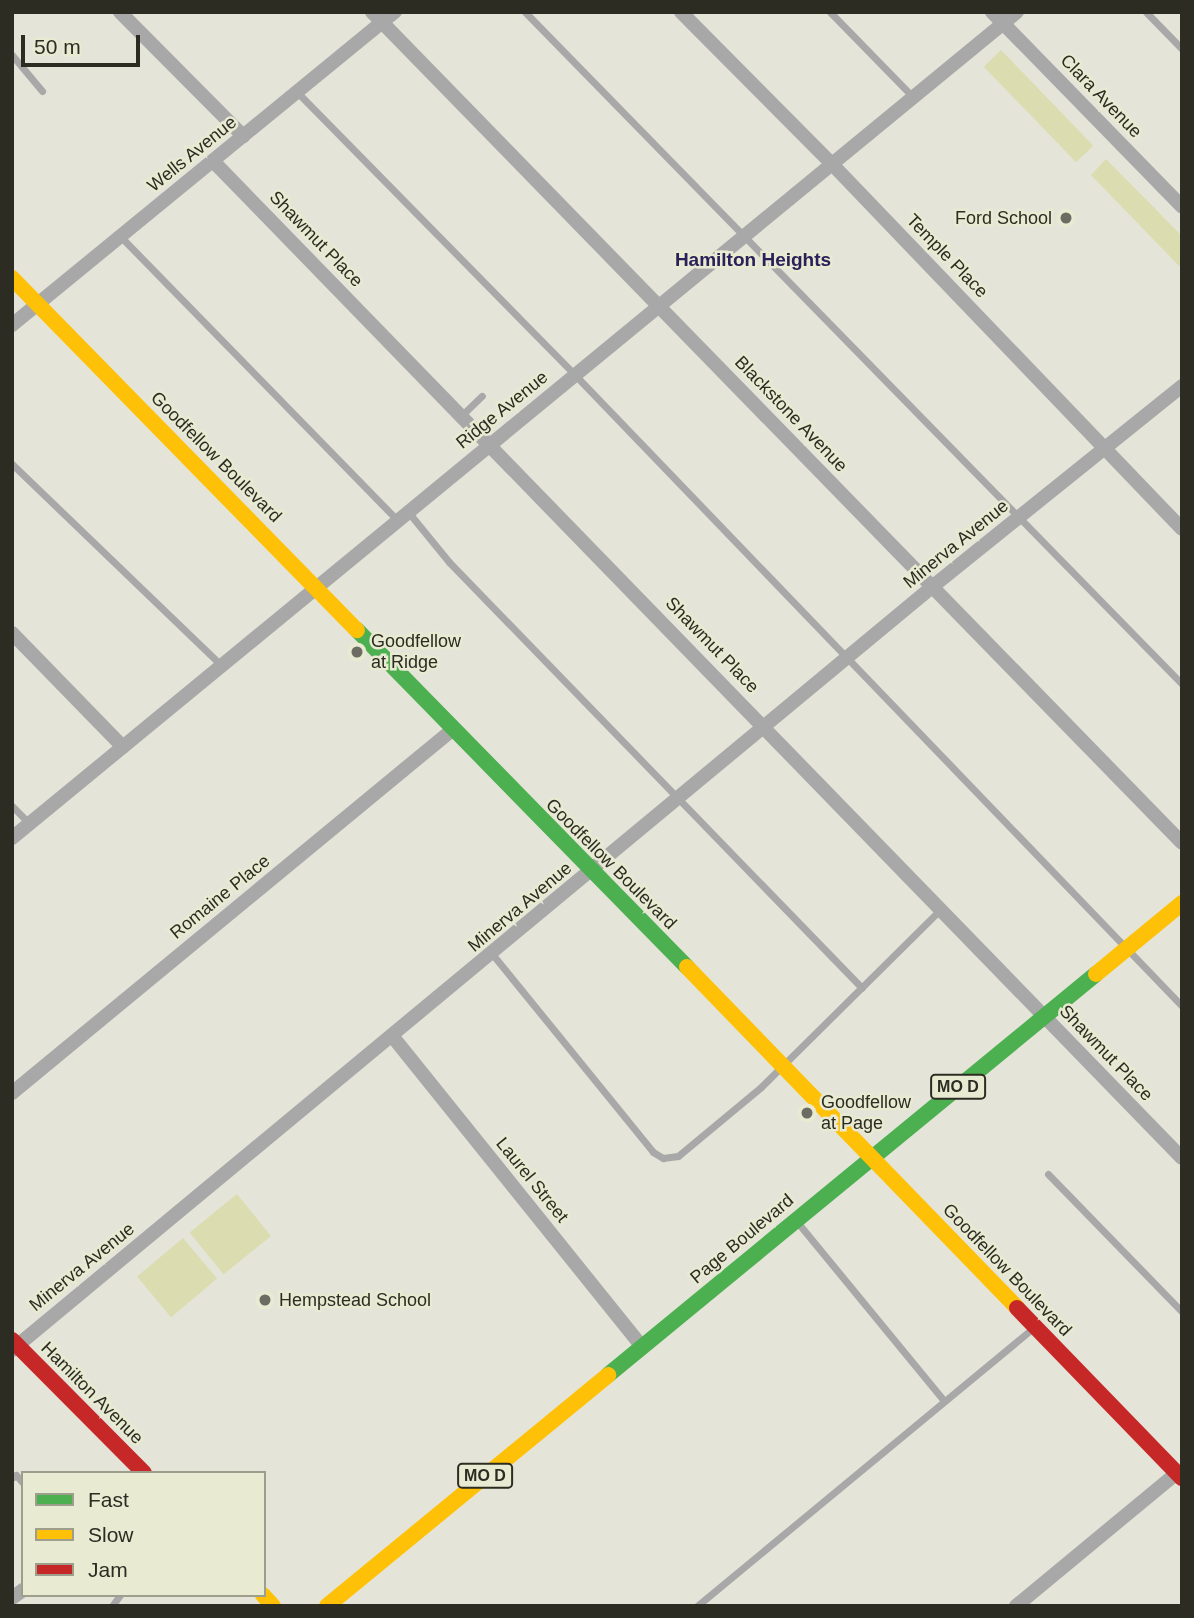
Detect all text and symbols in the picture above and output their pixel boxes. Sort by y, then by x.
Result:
scale bar [24,21,144,65]
text: 50 m [34,35,81,58]
street label: Clara Avenue [1055,49,1147,143]
street label: Wells Avenue [143,111,241,197]
street label: Shawmut Place [265,187,367,291]
place label: Ford School [955,207,1052,229]
street label: Temple Place [902,210,992,302]
marker: Ford School [1058,210,1074,226]
district label: Hamilton Heights [675,249,831,271]
street label: Blackstone Avenue [730,351,852,477]
street label: Ridge Avenue [451,366,553,454]
street label: Goodfellow Boulevard [146,387,286,527]
street label: Minerva Avenue [899,495,1013,593]
street label: Shawmut Place [661,593,763,697]
place label: Goodfellow at Ridge [371,631,461,674]
marker: Goodfellow at Ridge [349,644,365,660]
street label: Goodfellow Boulevard [541,794,681,934]
street label: Romaine Place [166,850,274,944]
street label: Minerva Avenue [463,857,577,957]
street label: Shawmut Place [1055,1001,1157,1105]
road number: MO D [930,1074,986,1100]
place label: Goodfellow at Page [821,1092,911,1134]
marker: Goodfellow at Page [799,1105,815,1121]
street label: Laurel Street [491,1133,573,1227]
street label: Page Boulevard [686,1190,798,1288]
street label: Goodfellow Boulevard [938,1199,1076,1341]
street label: Minerva Avenue [25,1218,139,1316]
place label: Hempstead School [279,1289,431,1311]
marker: Hempstead School [257,1292,273,1308]
street label: Hamilton Avenue [36,1337,148,1449]
road number: MO D [457,1464,513,1488]
legend [21,1471,266,1597]
text: Fast [88,1488,129,1511]
text: Slow [88,1523,134,1546]
text: Jam [88,1558,128,1581]

